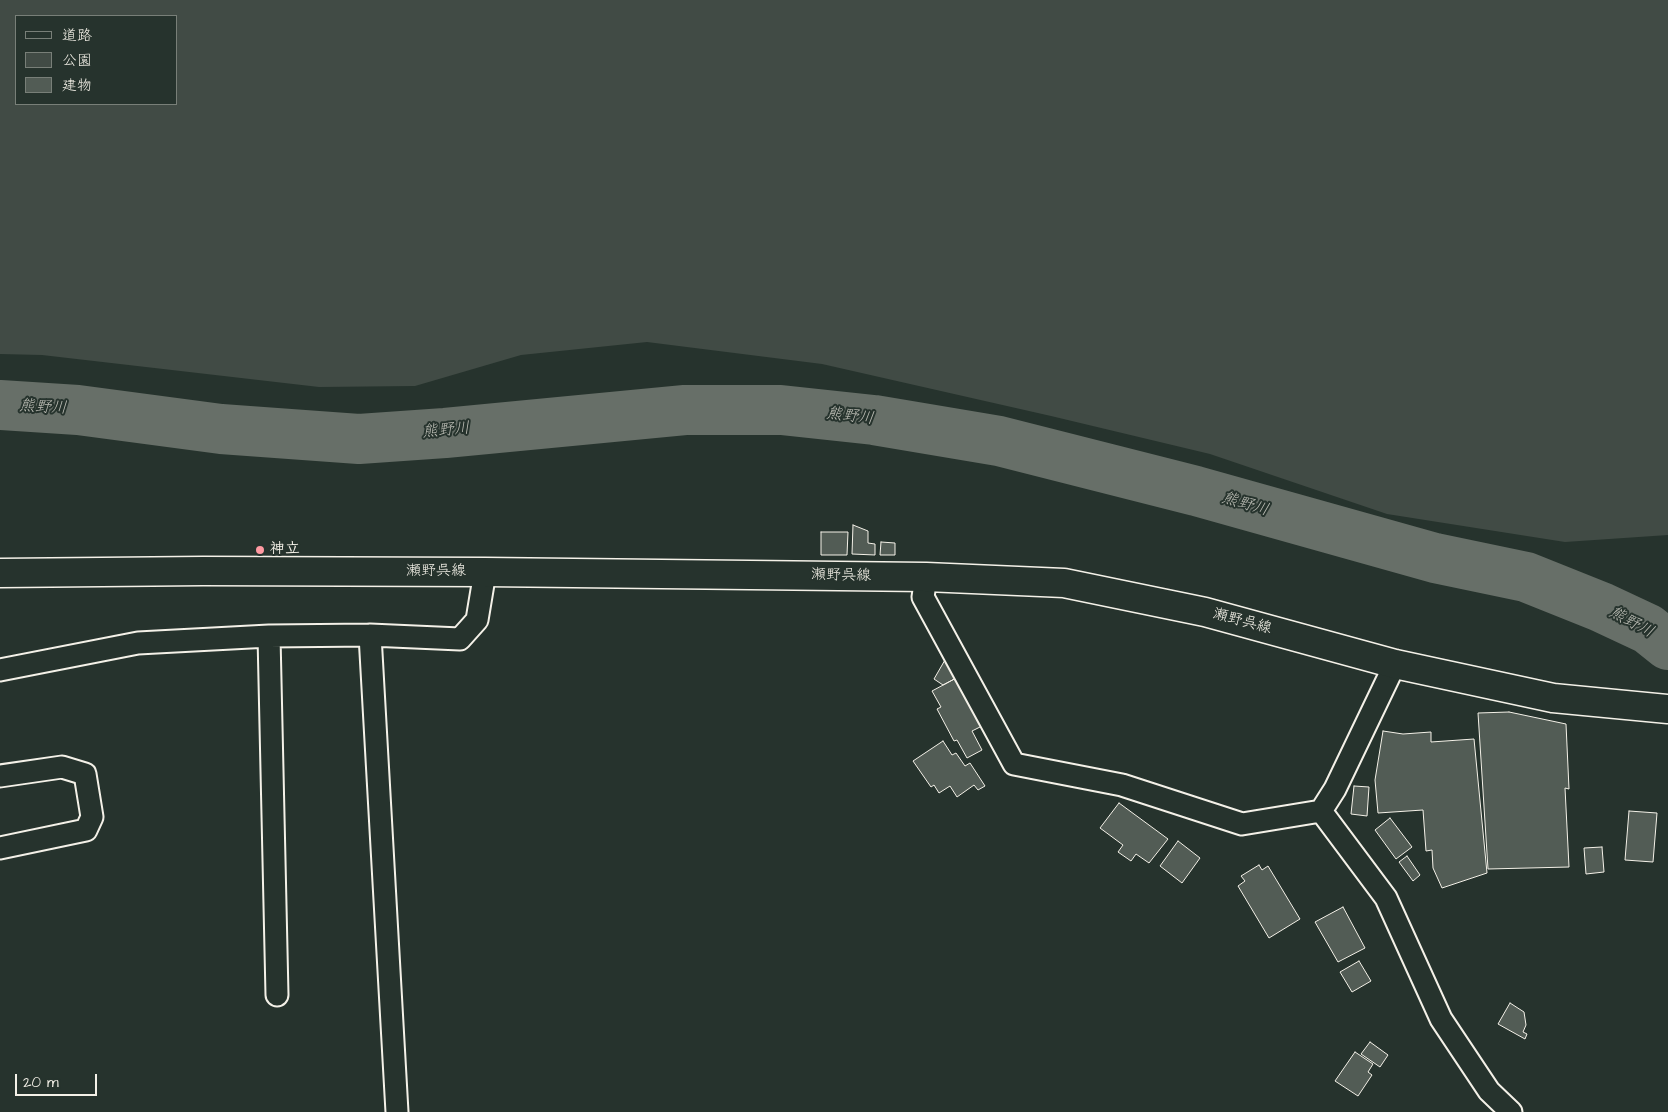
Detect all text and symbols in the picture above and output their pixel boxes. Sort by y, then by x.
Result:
legend [15,15,178,105]
text: 道路 [62,25,92,46]
text: 公園 [62,50,92,71]
text: 建物 [62,75,92,96]
water label: 熊野川 [19,397,67,419]
water label: 熊野川 [825,405,875,429]
water label: 熊野川 [421,419,471,443]
water label: 熊野川 [1219,489,1271,521]
place label: 神立 [270,541,300,559]
marker: 神立 [254,544,266,556]
street label: 瀬野呉線 [406,563,466,581]
street label: 瀬野呉線 [811,566,871,586]
water label: 熊野川 [1605,603,1657,643]
street label: 瀬野呉線 [1211,606,1273,638]
scale bar [18,1064,100,1096]
text: 20 m [23,1072,59,1093]

